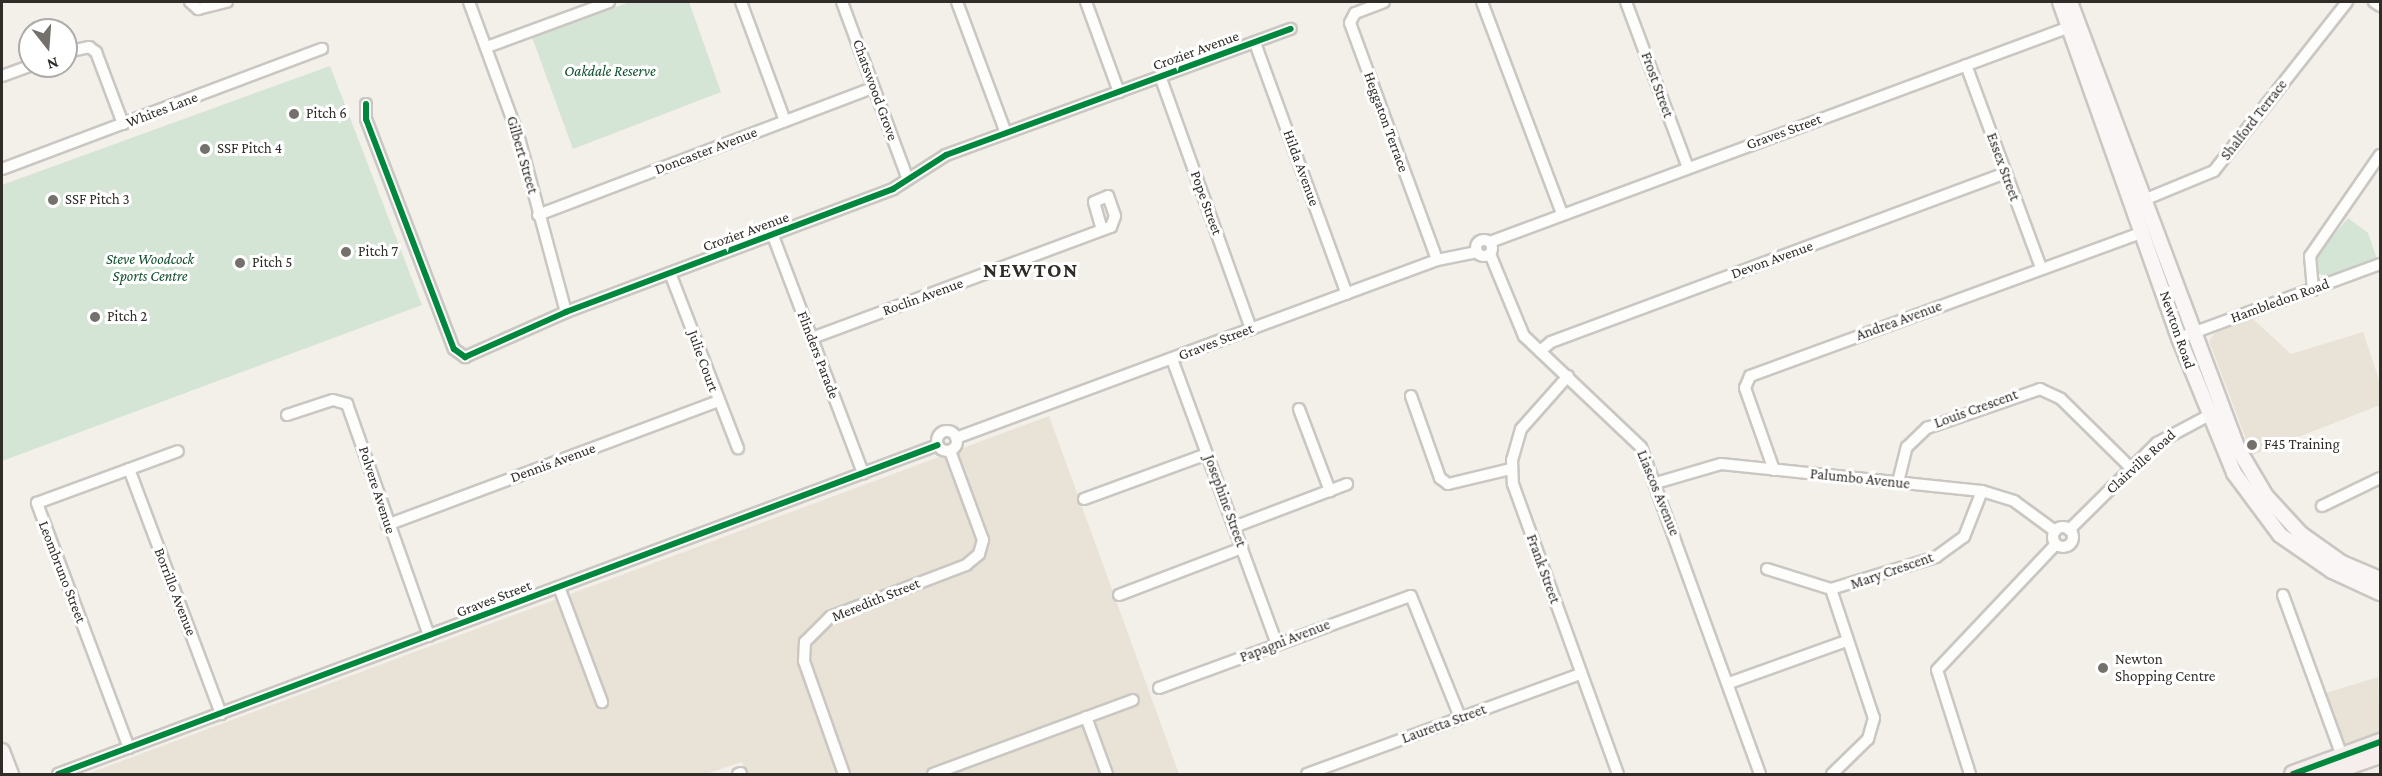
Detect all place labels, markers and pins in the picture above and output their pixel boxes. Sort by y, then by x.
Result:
place label: Pitch 6 [306,105,347,123]
marker: Pitch 6 [287,107,301,121]
place label: SSF Pitch 4 [217,140,282,158]
marker: SSF Pitch 4 [198,142,212,156]
place label: SSF Pitch 3 [65,191,130,209]
marker: SSF Pitch 3 [46,193,60,207]
place label: Pitch 7 [358,243,398,261]
marker: Pitch 7 [339,245,353,259]
place label: Pitch 5 [252,254,292,272]
marker: Pitch 5 [233,256,247,270]
place label: Pitch 2 [107,308,147,326]
marker: Pitch 2 [88,310,102,324]
place label: F45 Training [2264,436,2340,454]
marker: F45 Training [2245,438,2259,452]
place label: Newton Shopping Centre [2115,650,2215,685]
marker: Newton Shopping Centre [2096,661,2110,675]

